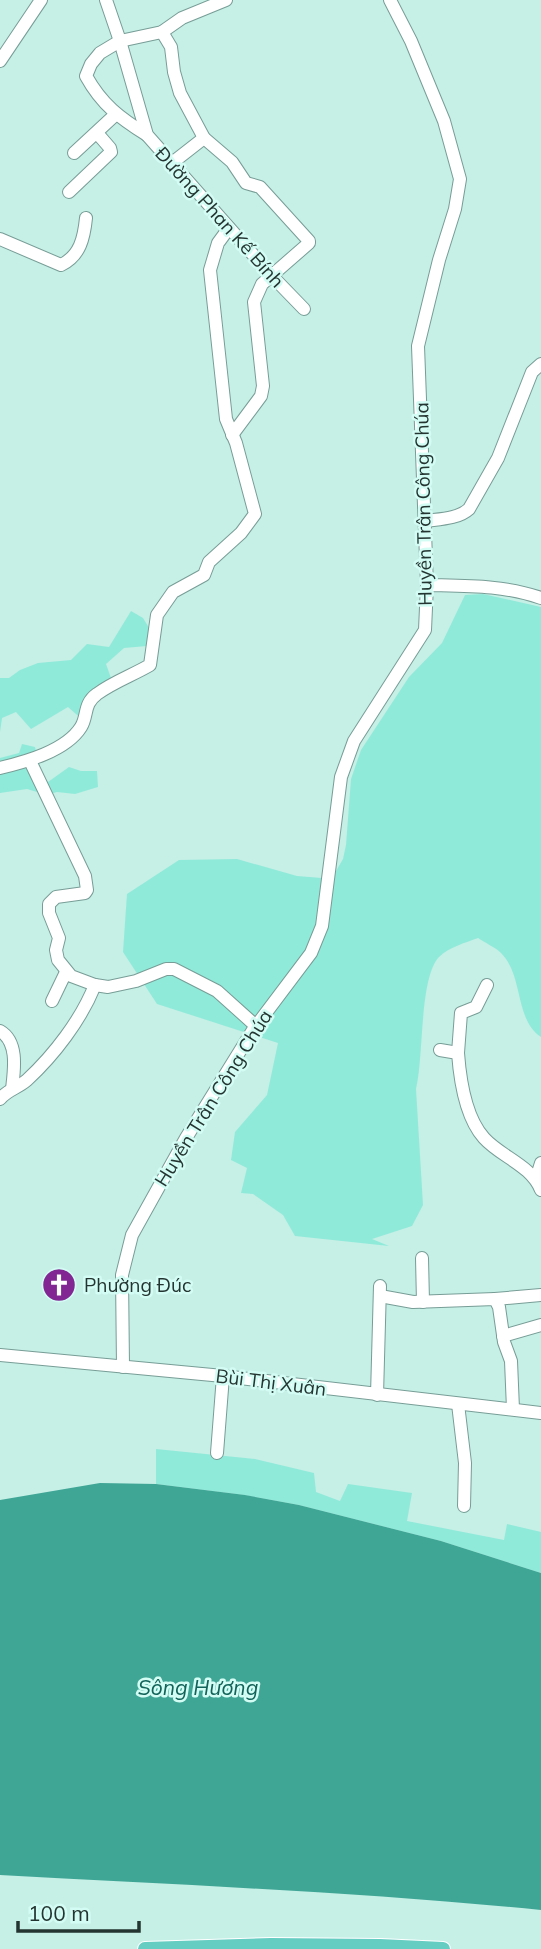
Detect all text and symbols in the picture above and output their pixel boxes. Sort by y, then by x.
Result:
street label: Đường Phan Kế Bính [150,142,290,292]
street label: Huyền Trân Công Chúa [409,402,437,606]
street label: Huyền Trân Công Chúa [149,1005,277,1191]
church icon: Phường Đúc [40,1266,78,1304]
place label: Phường Đúc [84,1273,191,1297]
street label: Bùi Thị Xuân [214,1363,328,1401]
water label: Sông Hương [138,1674,259,1700]
scale bar [18,1890,138,1934]
text: 100 m [28,1900,90,1926]

